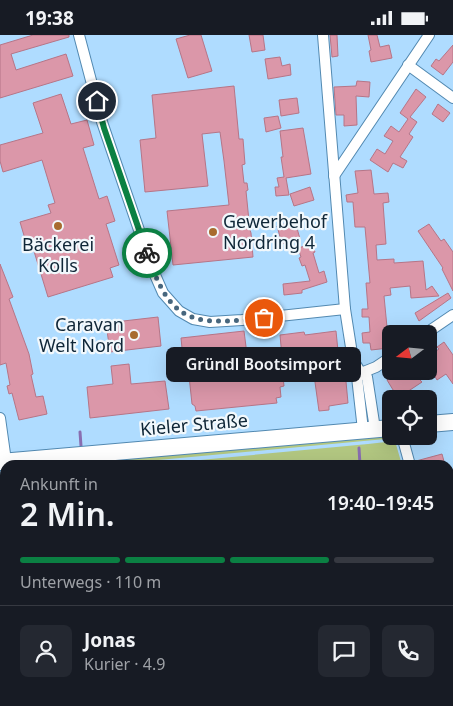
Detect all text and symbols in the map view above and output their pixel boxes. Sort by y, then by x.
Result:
text: 19:38 [25,5,74,31]
pin [76,80,118,122]
icon: home [83,87,111,115]
place label: Gewerbehof Nordring 4 [223,209,328,254]
marker: Bäckerei Kolls [52,220,64,232]
marker: Gewerbehof Nordring 4 [207,226,219,238]
courier [122,228,172,278]
place label: Bäckerei Kolls [22,232,94,277]
icon: bike [133,239,161,267]
pin [243,297,285,339]
icon: bag [250,304,278,332]
place label: Caravan Welt Nord [39,312,124,357]
north arrow [382,325,438,380]
map controls [382,325,437,445]
marker: Caravan Welt Nord [128,329,140,341]
callout: Gründl Bootsimport [166,348,362,383]
text: Gründl Bootsimport [186,353,341,375]
button: locate [382,390,437,445]
street label: Kieler Straße [139,407,249,441]
text: Ankunft in [20,473,98,495]
text: 19:40–19:45 [327,490,434,516]
text: 2 Min. [20,492,115,535]
text: Unterwegs · 110 m [20,571,161,593]
button: person [20,625,72,677]
button: chat [318,625,370,677]
button: phone [382,625,434,677]
text: Jonas [84,627,135,653]
text: Kurier · 4.9 [84,653,165,675]

